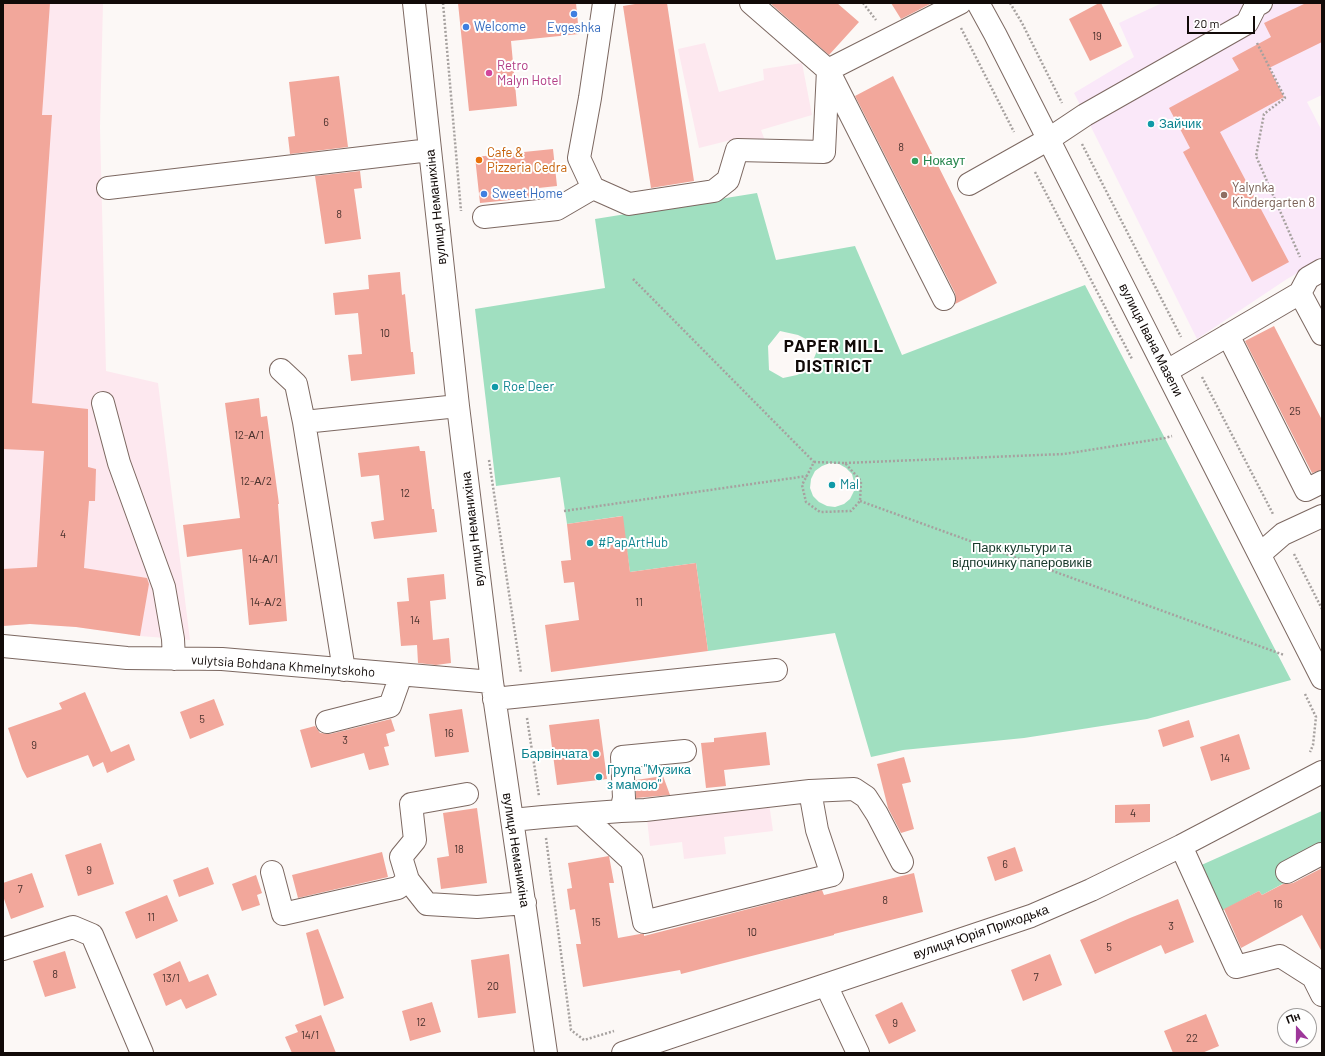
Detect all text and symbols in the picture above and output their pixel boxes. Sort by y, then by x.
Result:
scale bar [1189,8,1257,34]
marker: Evgeshka [569,9,579,19]
text: 20 m [1194,16,1220,30]
place label: Welcome [474,19,526,35]
place label: Evgeshka [547,20,601,36]
marker: Welcome [461,22,471,32]
house number: 19 [1092,29,1102,43]
place label: Retro Malyn Hotel [497,58,561,89]
marker: Retro Malyn Hotel [484,68,494,78]
house number: 6 [323,115,329,129]
place label: Зайчик [1159,116,1201,132]
marker: Зайчик [1146,119,1156,129]
house number: 8 [898,140,904,154]
place label: Cafe & Pizzeria Cedra [487,145,567,176]
street label: вулиця Неманихіна [422,149,450,265]
place label: Нокаут [923,153,965,169]
marker: Cafe & Pizzeria Cedra [474,155,484,165]
marker: Нокаут [910,156,920,166]
place label: Yalynka Kindergarten 8 [1232,180,1315,211]
place label: Sweet Home [492,186,563,202]
marker: Sweet Home [479,189,489,199]
marker: Yalynka Kindergarten 8 [1219,190,1229,200]
house number: 8 [336,207,342,221]
street label: вулиця Івана Мазепи [1116,281,1186,399]
house number: 10 [380,326,390,340]
district label: PAPER MILL DISTRICT [784,336,884,376]
place label: Roe Deer [503,379,554,395]
marker: Roe Deer [490,382,500,392]
house number: 25 [1289,404,1301,418]
house number: 12-А/1 [234,428,264,442]
street label: вулиця Неманихіна [458,471,488,587]
house number: 12-А/2 [240,474,272,488]
place label: Mal [840,477,859,493]
marker: Mal [827,480,837,490]
house number: 12 [400,486,410,500]
house number: 4 [60,527,66,541]
place label: #PapArtHub [598,535,668,551]
marker: #PapArtHub [585,538,595,548]
park label: Парк культури та відпочинку паперовиків [952,540,1092,571]
house number: 14-А/1 [248,552,278,566]
house number: 14-А/2 [250,595,282,609]
house number: 11 [635,595,643,609]
house number: 14 [410,613,420,627]
street label: vulytsia Bohdana Khmelnytskoho [190,652,376,680]
house number: 5 [199,712,205,726]
house number: 16 [444,726,454,740]
house number: 3 [342,733,348,747]
house number: 9 [31,738,37,752]
place label: Барвінчата [521,746,588,762]
marker: Барвінчата [591,749,601,759]
house number: 14 [1220,751,1230,765]
place label: Група "Музика з мамою" [607,762,691,793]
marker: Група "Музика з мамою" [594,772,604,782]
street label: вулиця Неманихіна [499,792,533,908]
house number: 4 [1130,806,1136,820]
house number: 18 [454,842,464,856]
house number: 6 [1002,857,1008,871]
house number: 9 [86,863,92,877]
house number: 7 [17,882,23,896]
house number: 8 [882,893,888,907]
house number: 16 [1273,897,1283,911]
street label: вулиця Юрія Приходька [911,901,1051,963]
house number: 11 [147,910,155,924]
house number: 15 [591,915,601,929]
house number: 3 [1168,919,1174,933]
house number: 10 [747,925,757,939]
house number: 5 [1106,940,1112,954]
house number: 8 [52,967,58,981]
house number: 7 [1033,970,1039,984]
house number: 13/1 [162,971,180,985]
house number: 20 [487,979,499,993]
north arrow [1277,1008,1317,1048]
text: Пн [1284,1009,1302,1026]
house number: 12 [416,1015,426,1029]
house number: 9 [892,1016,898,1030]
house number: 14/1 [301,1028,319,1042]
house number: 22 [1186,1031,1198,1045]

